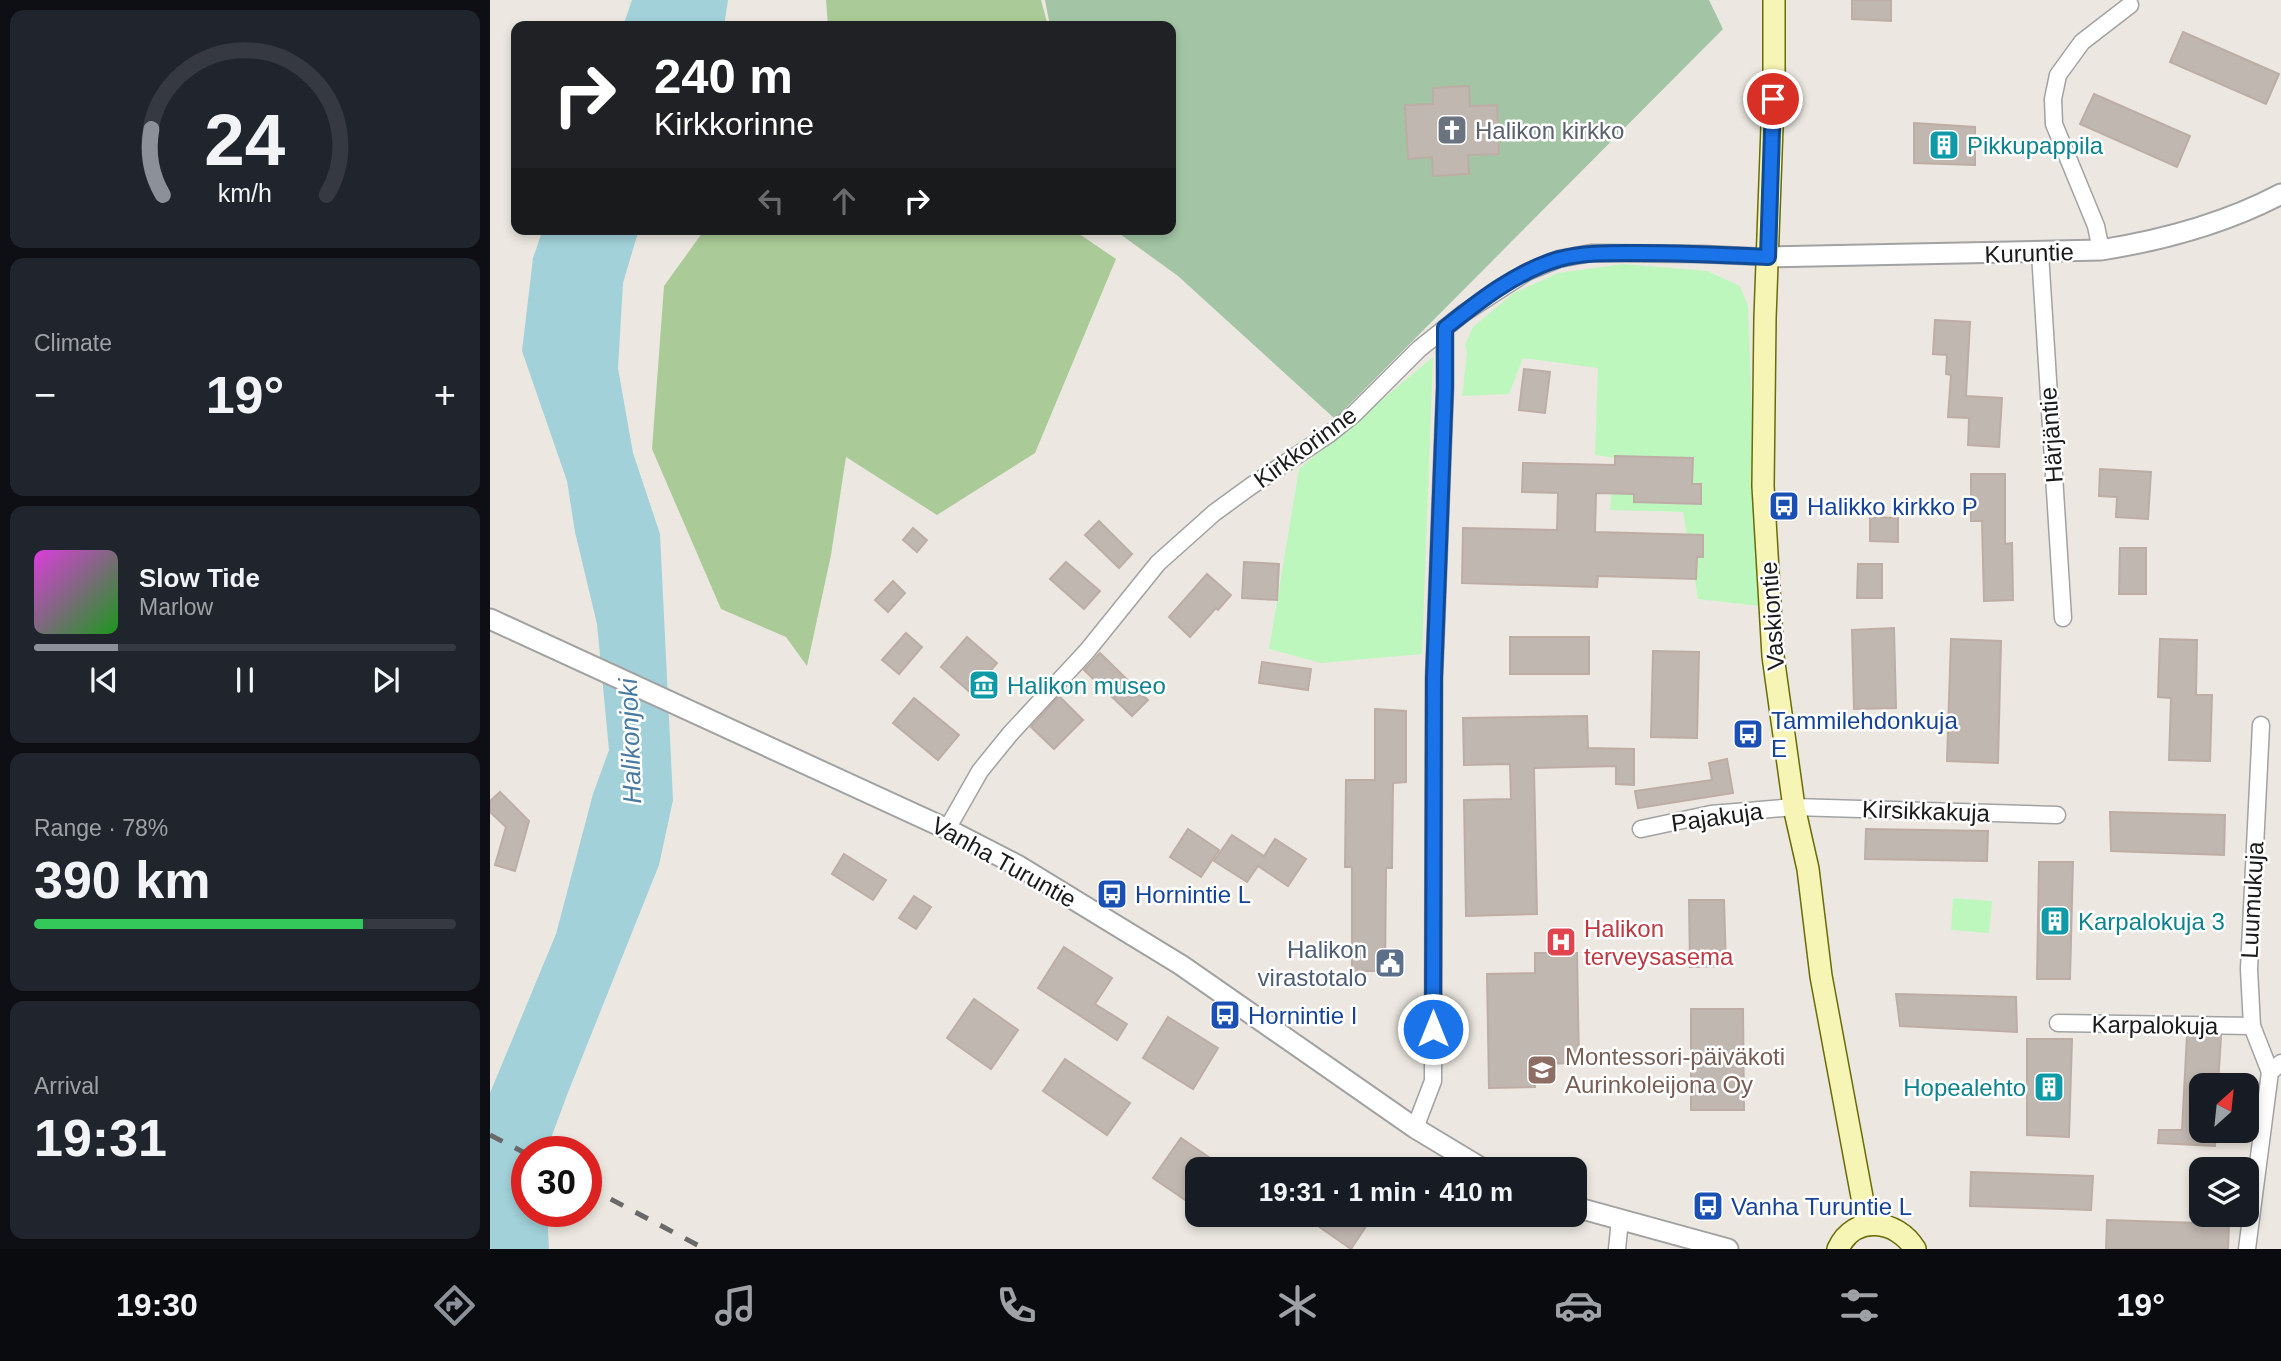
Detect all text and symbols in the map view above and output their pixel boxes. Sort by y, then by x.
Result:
icon: right [539,49,630,140]
text: 240 m [654,49,793,103]
pin [1743,69,1803,129]
icon: arrive [1754,80,1792,118]
text: 24 [205,99,286,180]
text: Kirkkorinne [654,106,814,142]
church icon: Halikon kirkko [1435,113,1469,147]
place label: Halikon kirkko [1475,117,1624,144]
building icon: Pikkupappila [1927,128,1961,162]
place label: Pikkupappila [1967,132,2104,159]
text: km/h [218,179,272,207]
icon: left [752,182,790,220]
icon: ahead [825,182,863,220]
icon: right [898,182,936,220]
street label: Kuruntie [1984,238,2074,268]
text: Climate [34,330,112,356]
text: 19° [206,366,284,424]
text: − [34,374,56,416]
text: + [434,374,456,416]
street label: Härjäntie [2034,386,2068,484]
street label: Kirkkorinne [1249,401,1361,493]
bus stop icon: Halikko kirkko P [1767,489,1801,523]
place label: Halikko kirkko P [1807,493,1978,520]
street label: Vaskiontie [1755,561,1789,671]
text: Slow Tide [139,563,260,593]
text: Marlow [139,594,213,620]
icon: previous [85,661,123,699]
icon: pause [226,661,264,699]
icon: next [367,661,405,699]
museum icon: Halikon museo [967,668,1001,702]
place label: Halikon museo [1007,672,1166,699]
water label: Halikonjoki [613,676,647,804]
place label: Tammilehdonkuja E [1771,707,1958,762]
bus stop icon: Tammilehdonkuja E [1731,717,1765,751]
street label: Kirsikkakuja [1862,795,1991,827]
street label: Pajakuja [1670,797,1765,837]
street label: Vanha Turuntie [927,811,1081,913]
text: Range · 78% [34,815,168,841]
street label: Luumukuja [2235,840,2269,959]
text: 390 km [34,851,210,909]
bus stop icon: Hornintie L [1095,877,1129,911]
place label: Hornintie L [1135,881,1251,908]
building icon: Karpalokuja 3 [2038,904,2072,938]
place label: Karpalokuja 3 [2078,908,2225,935]
place label: Halikon terveysasema [1584,915,1734,970]
hospital icon: Halikon terveysasema [1544,925,1578,959]
place label: Halikon virastotalo [1258,936,1367,991]
public building icon: Halikon virastotalo [1373,946,1407,980]
position arrow [1396,992,1470,1066]
bus stop icon: Hornintie I [1208,998,1242,1032]
place label: Hornintie I [1248,1002,1357,1029]
street label: Karpalokuja [2091,1010,2219,1040]
place label: Montessori-päiväkoti Aurinkoleijona Oy [1565,1043,1785,1098]
school or university icon: Montessori-päiväkoti Aurinkoleijona Oy [1525,1053,1559,1087]
building icon: Hopealehto [2032,1070,2066,1104]
text: Arrival [34,1073,99,1099]
north arrow [2189,1073,2259,1143]
map controls [2189,1073,2259,1227]
place label: Hopealehto [1903,1074,2026,1101]
text: 19:31 [34,1109,167,1167]
speed limit sign: 30 [511,1136,602,1227]
button: layers [2189,1157,2259,1227]
text: 19:31 · 1 min · 410 m [1259,1177,1513,1207]
bus stop icon: Vanha Turuntie L [1691,1189,1725,1223]
place label: Vanha Turuntie L [1731,1193,1912,1220]
icon: directions [430,1281,479,1330]
icon: music [711,1281,760,1330]
icon: phone [992,1281,1041,1330]
icon: climate [1273,1281,1322,1330]
icon: car [1554,1281,1603,1330]
icon: filters [1835,1281,1884,1330]
text: 19:30 [116,1287,198,1323]
text: 19° [2117,1287,2165,1323]

